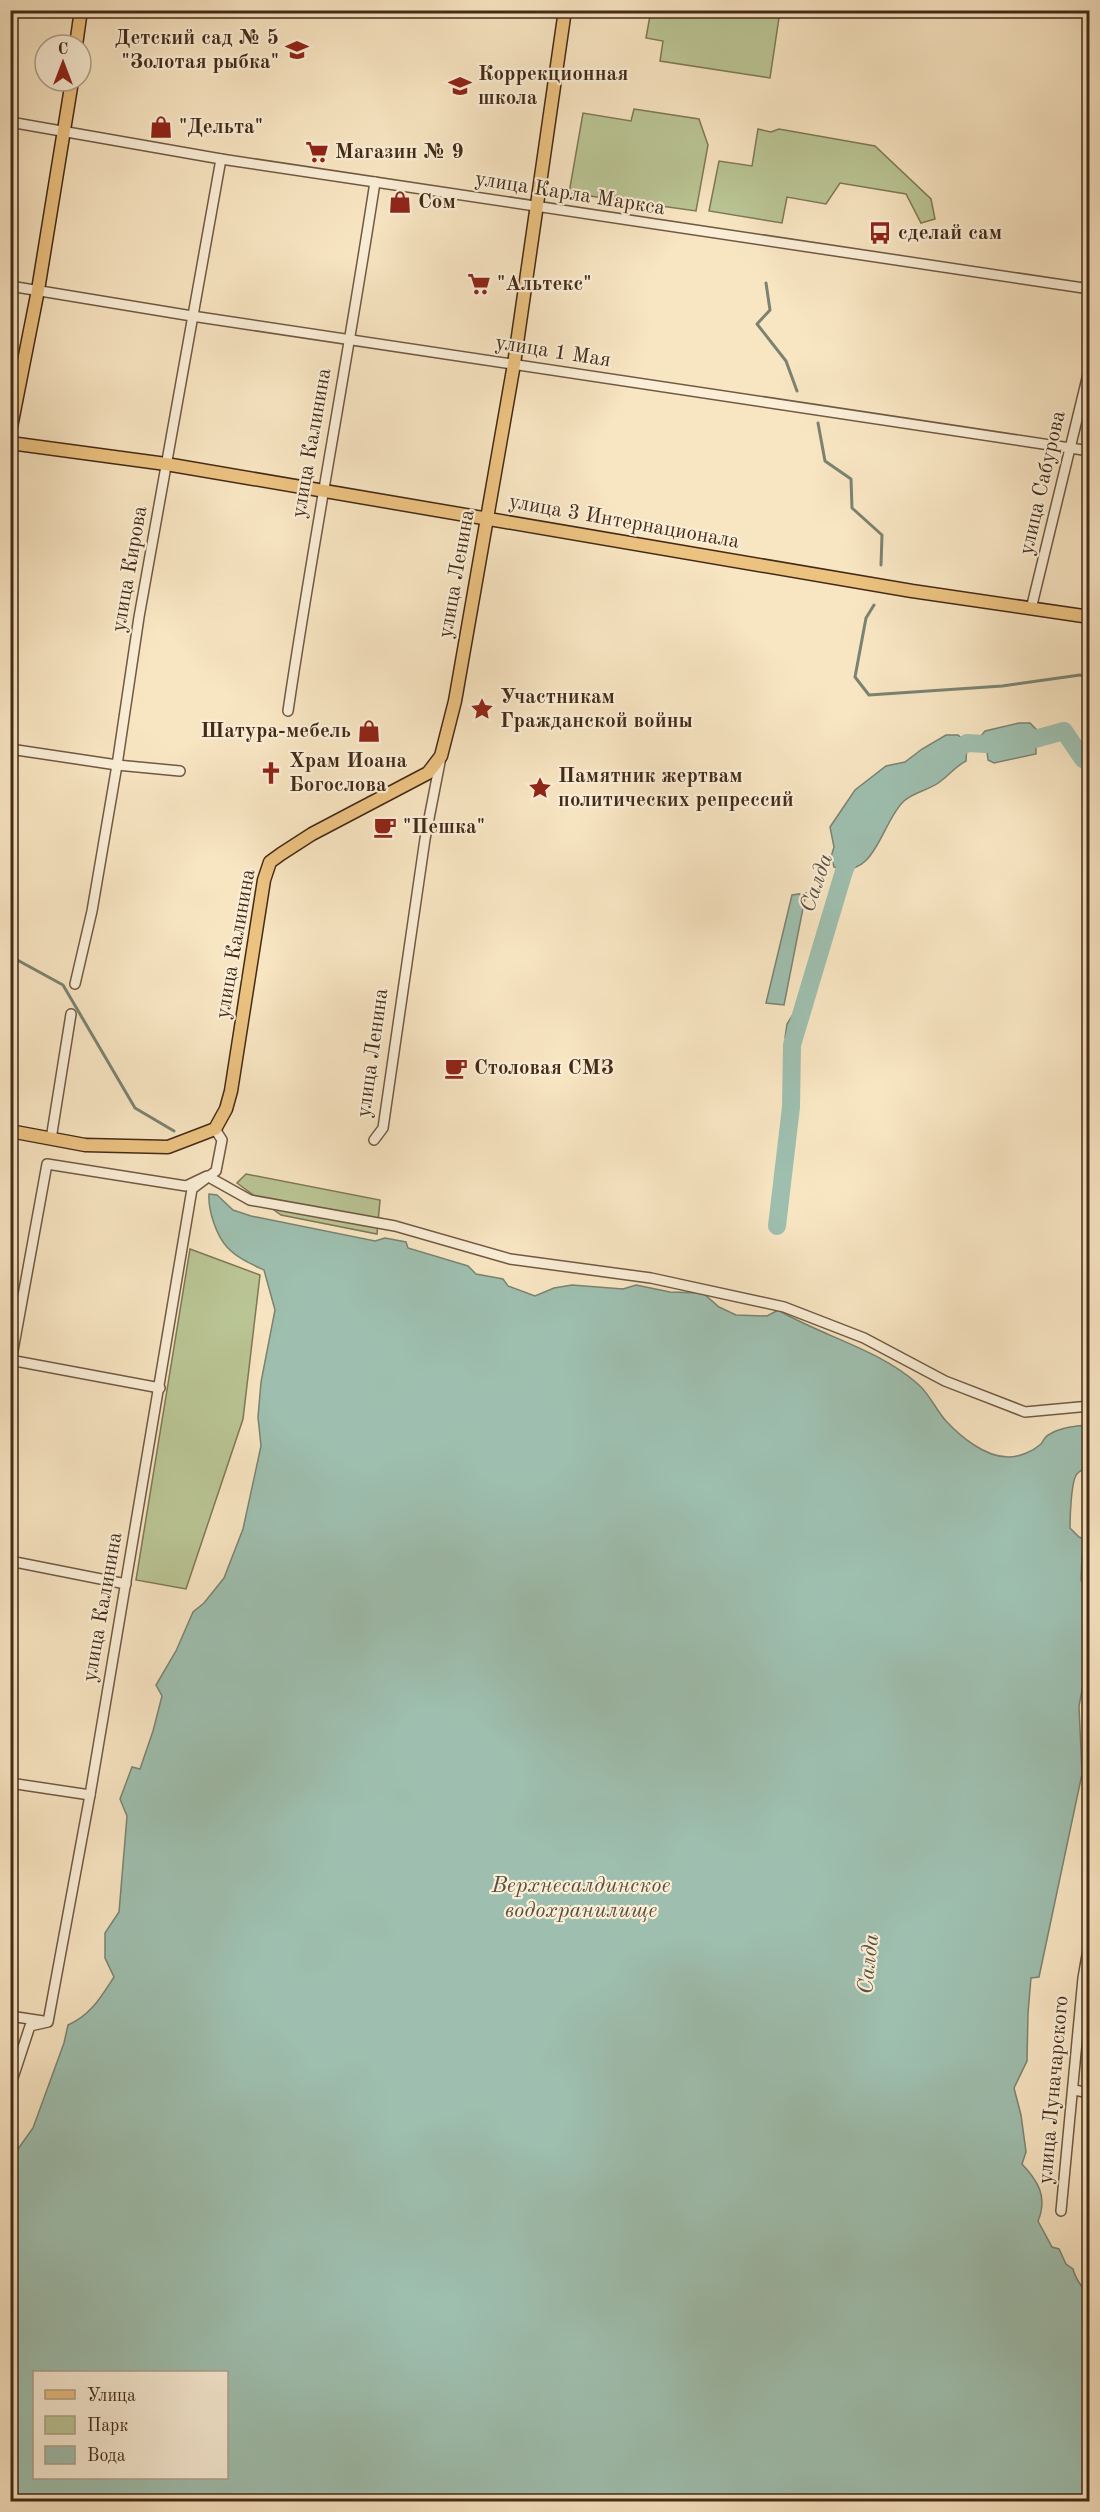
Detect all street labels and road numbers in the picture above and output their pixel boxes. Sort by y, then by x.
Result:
street label: улица Карла Маркса [474,169,666,219]
street label: улица 1 Мая [494,333,612,371]
street label: улица Калинина [288,366,336,520]
street label: улица Сабурова [1016,409,1070,557]
street label: улица 3 Интернационала [507,491,741,553]
street label: улица Кирова [109,504,151,634]
street label: улица Ленина [435,508,479,640]
street label: улица Калинина [212,867,260,1021]
street label: улица Ленина [354,987,392,1119]
street label: улица Калинина [79,1530,127,1684]
street label: улица Луначарского [1035,1995,1073,2185]

